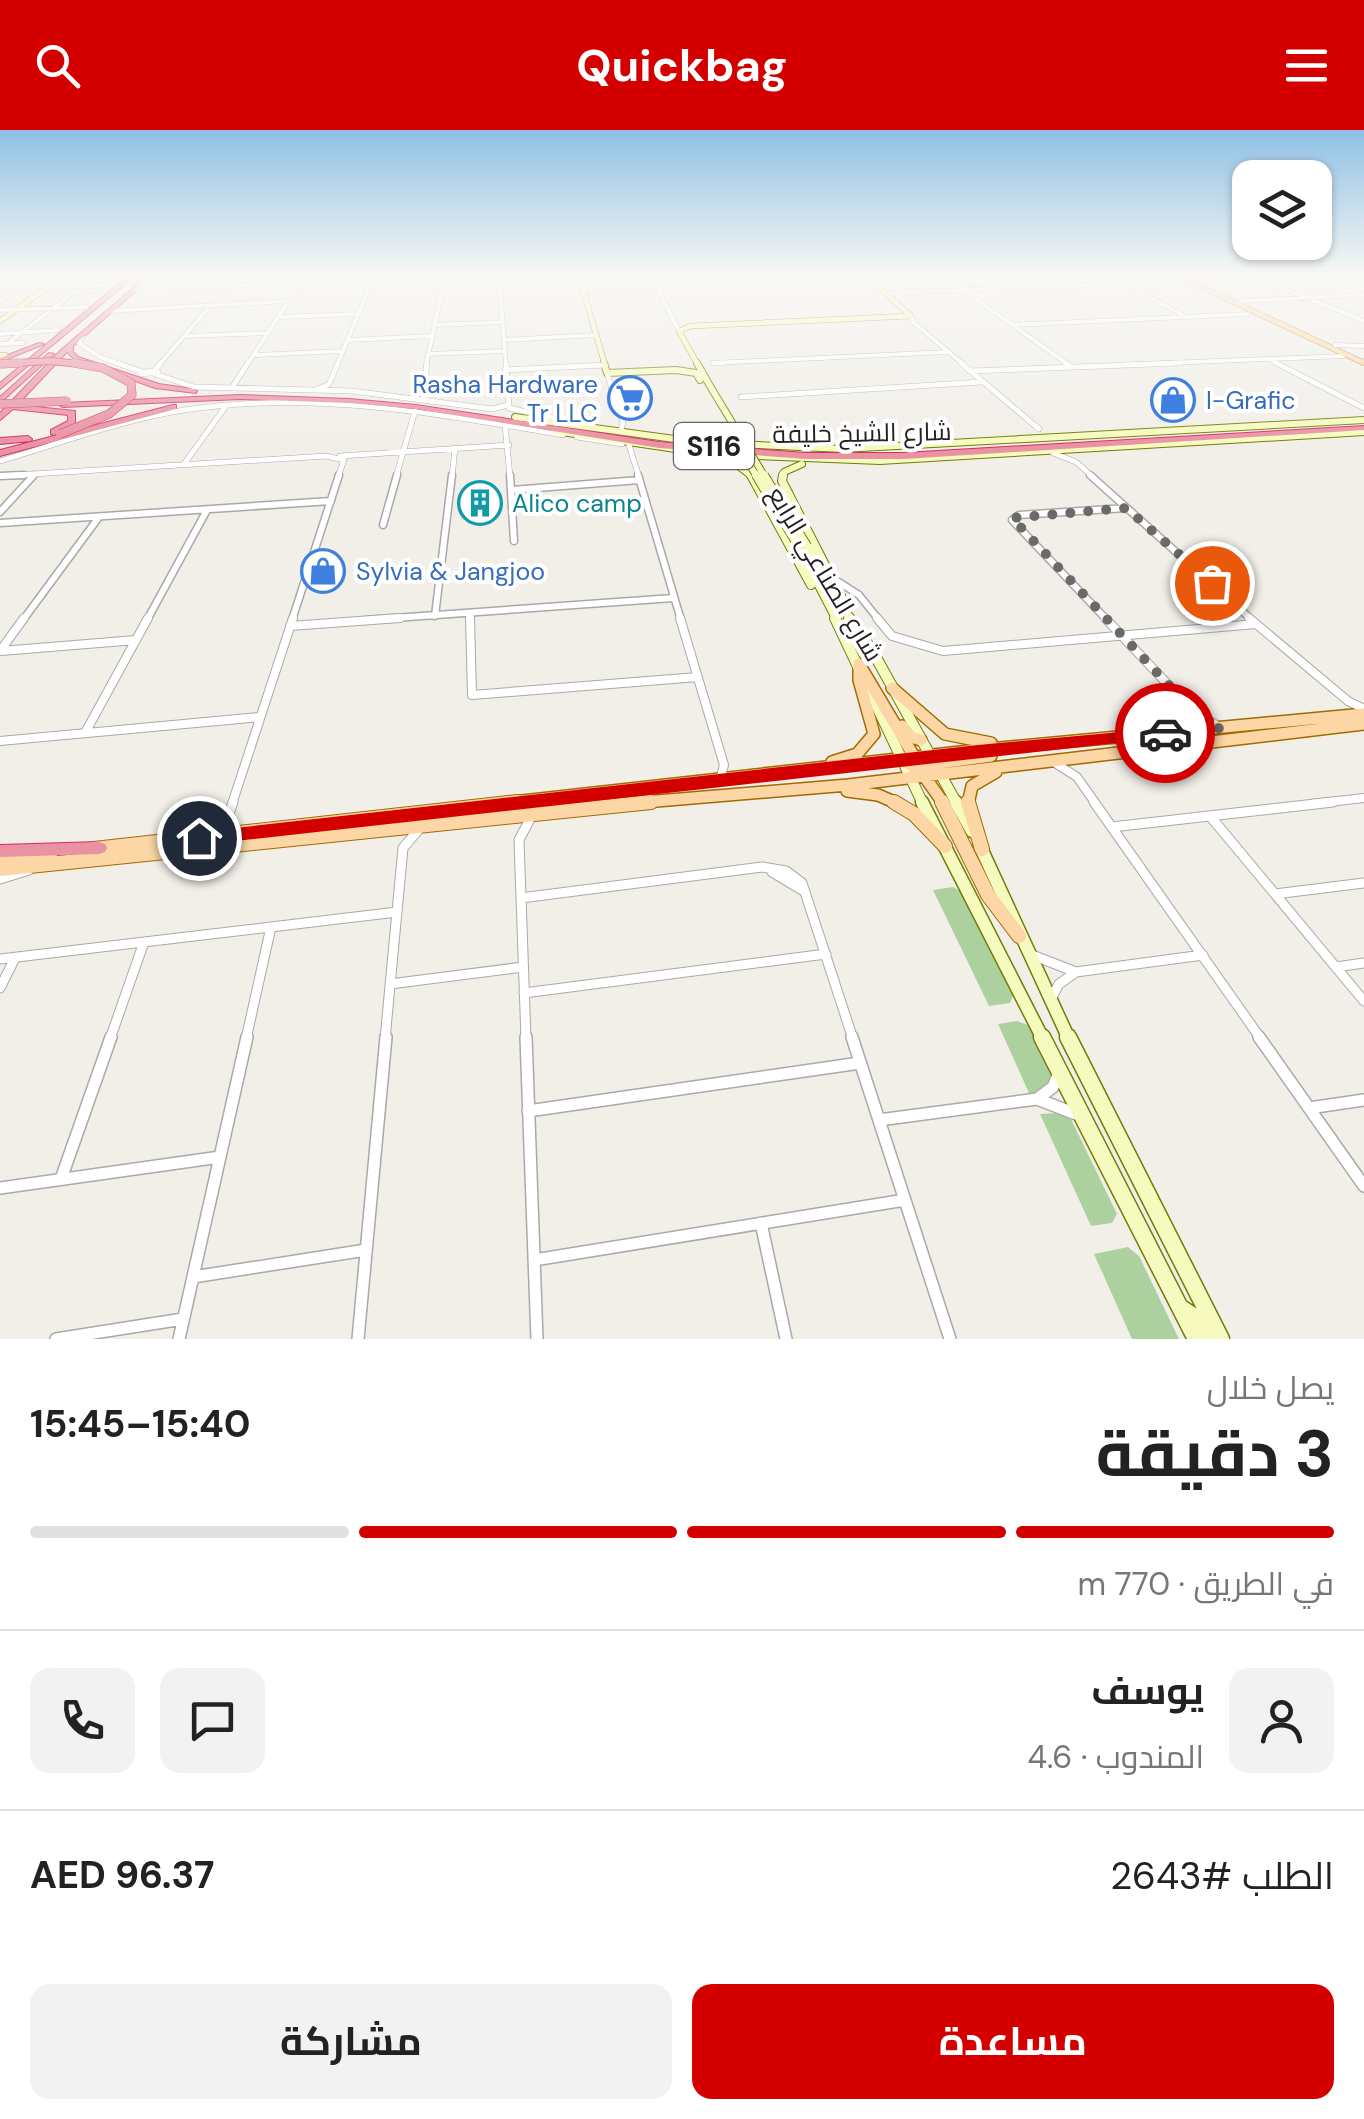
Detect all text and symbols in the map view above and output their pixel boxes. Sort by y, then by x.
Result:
text: Quickbag [576,36,788,95]
icon: search [30,38,85,93]
icon: menu [1279,38,1334,93]
map controls [1232,160,1332,260]
button: layers [1232,160,1332,260]
place label: Rasha Hardware Tr LLC [412,368,598,430]
supermarket icon: Rasha Hardware Tr LLC [607,375,653,421]
shop icon: I-Grafic [1150,377,1196,423]
place label: I-Grafic [1206,384,1296,417]
street label: شارع الشيخ خليفة [772,415,952,451]
road number: S116 [674,423,754,469]
building icon: Alico camp [457,480,503,526]
street label: شارع الصناعي الرابع [757,480,890,669]
place label: Alico camp [512,487,642,520]
pin [1170,541,1255,626]
shop icon: Sylvia & Jangjoo [300,548,346,594]
place label: Sylvia & Jangjoo [356,555,545,588]
icon: bag [1185,556,1240,611]
courier [1115,683,1215,783]
icon: car [1138,706,1193,761]
pin [157,796,242,881]
icon: home [172,811,227,866]
text: يصل خلال [1207,1367,1334,1409]
text: 15:40–15:45 [30,1399,251,1449]
text: 3 دقيقة [1096,1412,1334,1496]
text: في الطريق · 770 m [1077,1563,1334,1605]
text: يوسف [1091,1666,1204,1716]
button: phone [30,1668,135,1773]
button: chat [160,1668,265,1773]
button: person [1229,1668,1334,1773]
text: المندوب · 4.6 [1027,1736,1204,1778]
text: AED 96.37 [30,1850,214,1900]
text: الطلب #2643 [1110,1851,1334,1901]
button: مشاركة [30,1984,672,2099]
button: مساعدة [692,1984,1334,2099]

